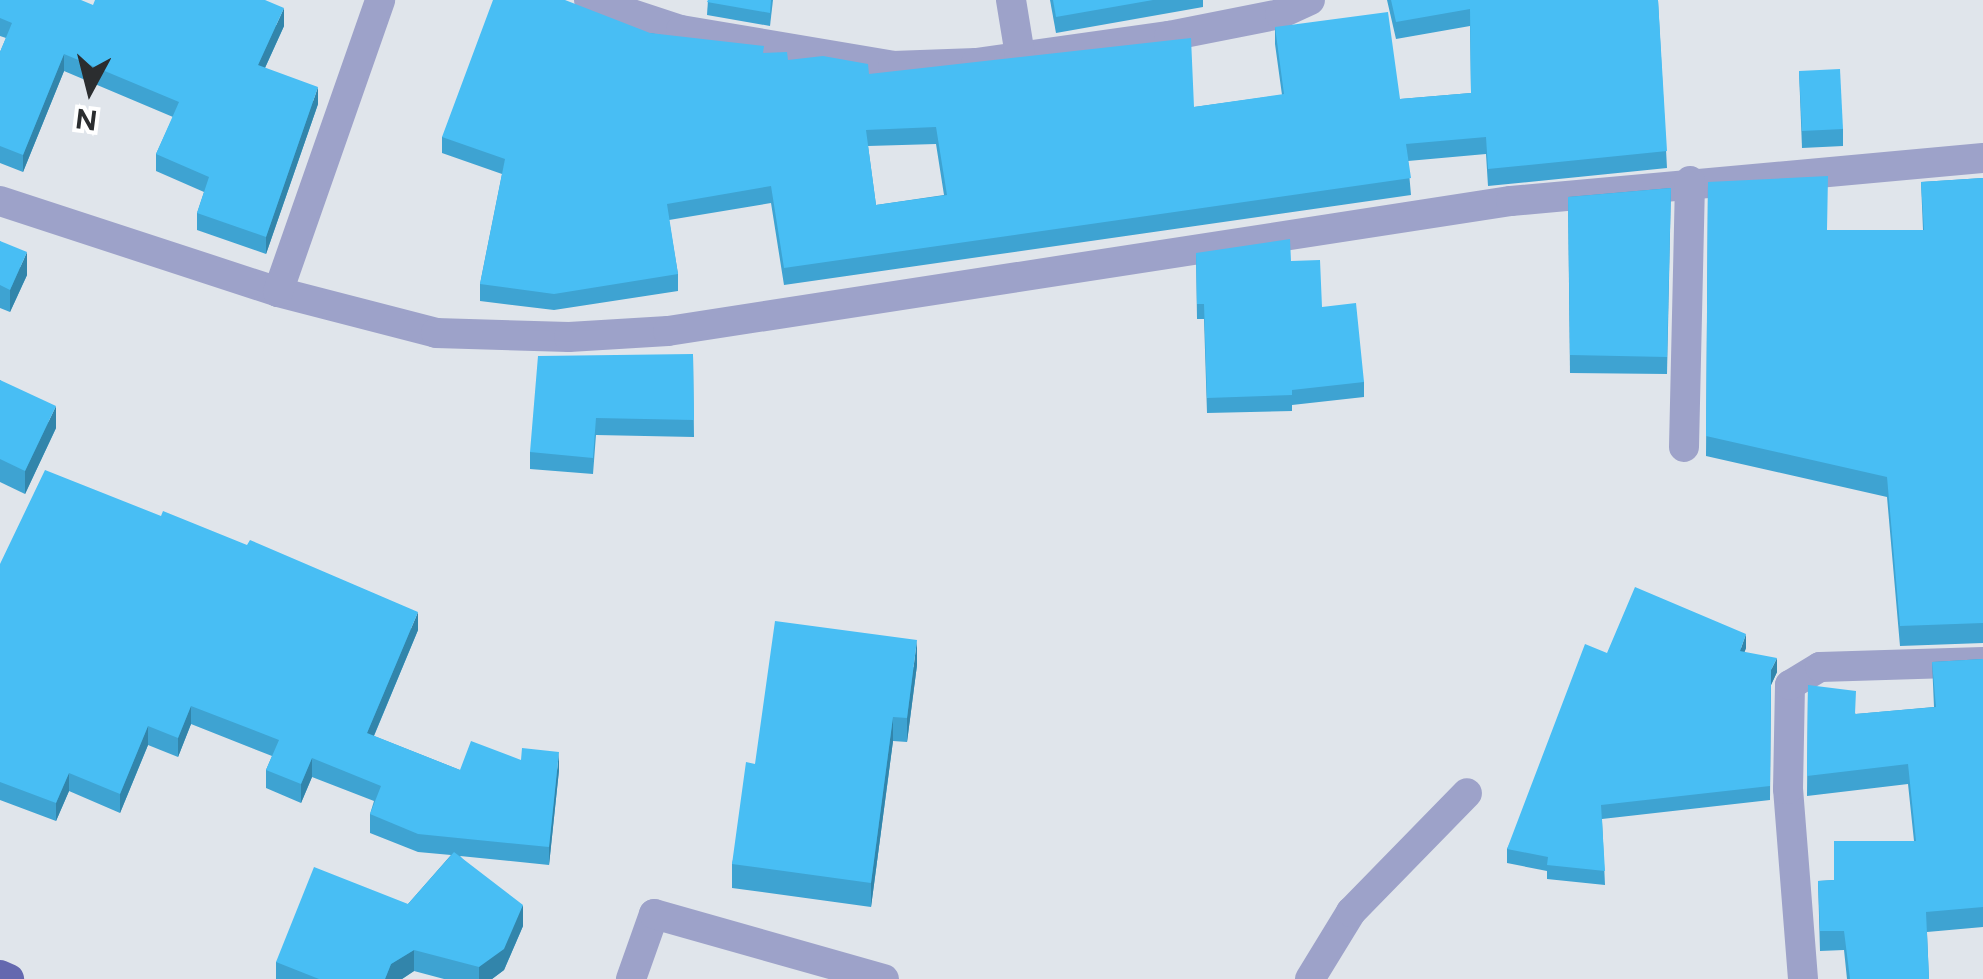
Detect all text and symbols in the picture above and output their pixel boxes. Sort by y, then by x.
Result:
north arrow [40,40,140,140]
text: N [74,102,99,138]

